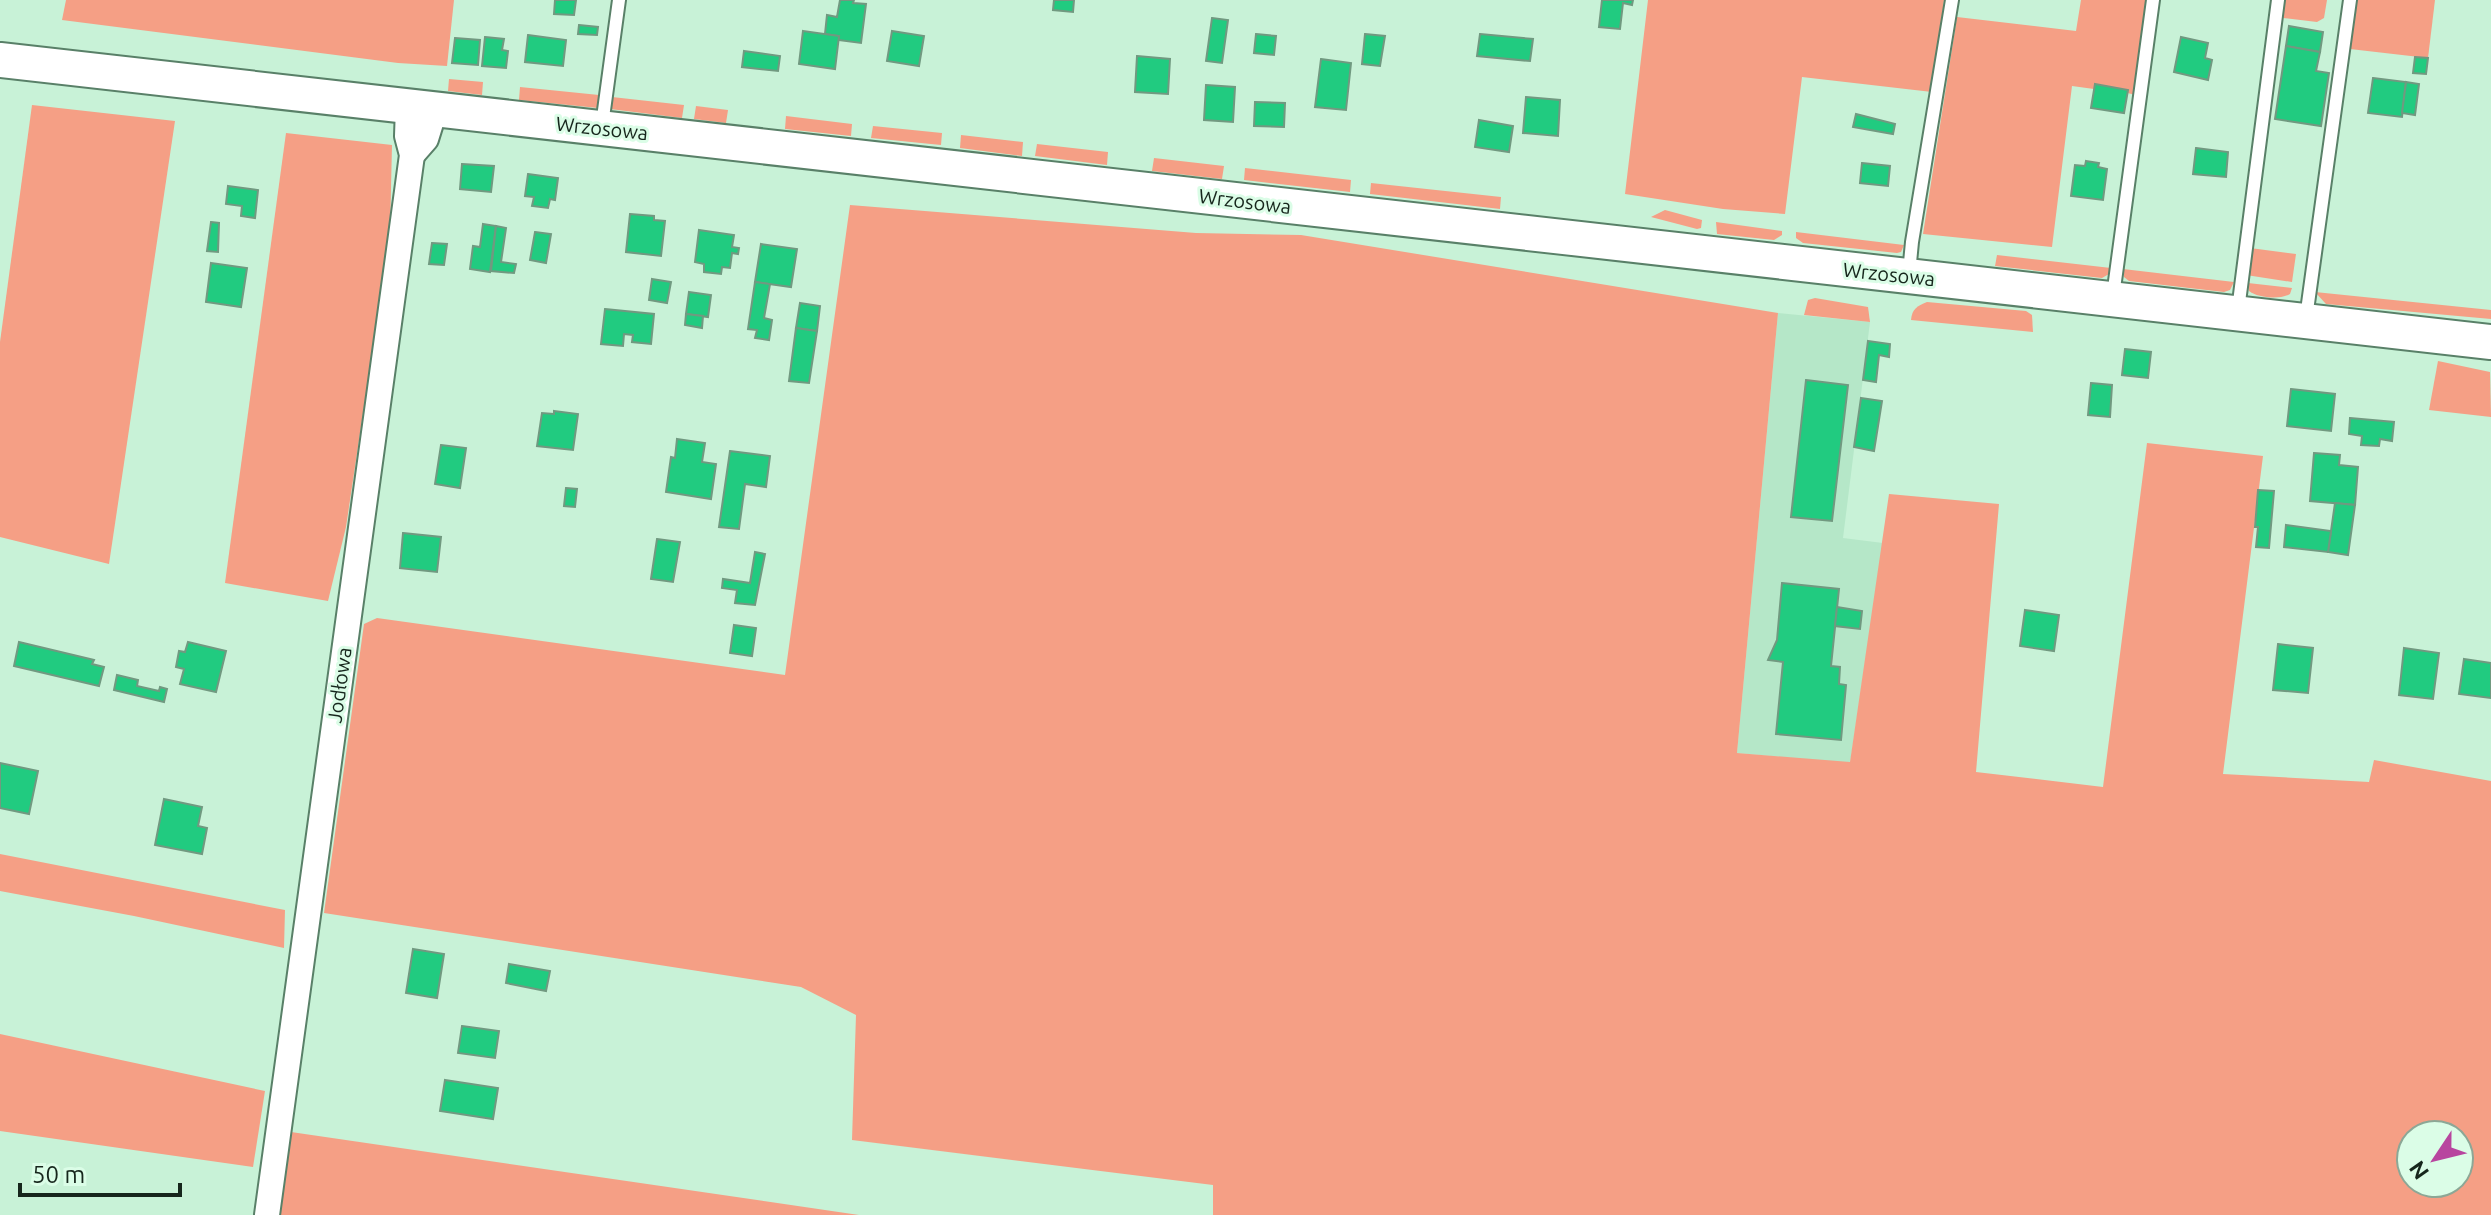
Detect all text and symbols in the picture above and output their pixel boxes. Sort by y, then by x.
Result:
street label: Wrzosowa [555,112,649,144]
street label: Wrzosowa [1198,184,1292,218]
street label: Wrzosowa [1842,258,1936,290]
street label: Jodłowa [322,646,356,724]
north arrow [2395,1119,2475,1199]
scale bar [20,1147,180,1197]
text: N [2403,1157,2433,1185]
text: 50 m [32,1161,85,1188]

